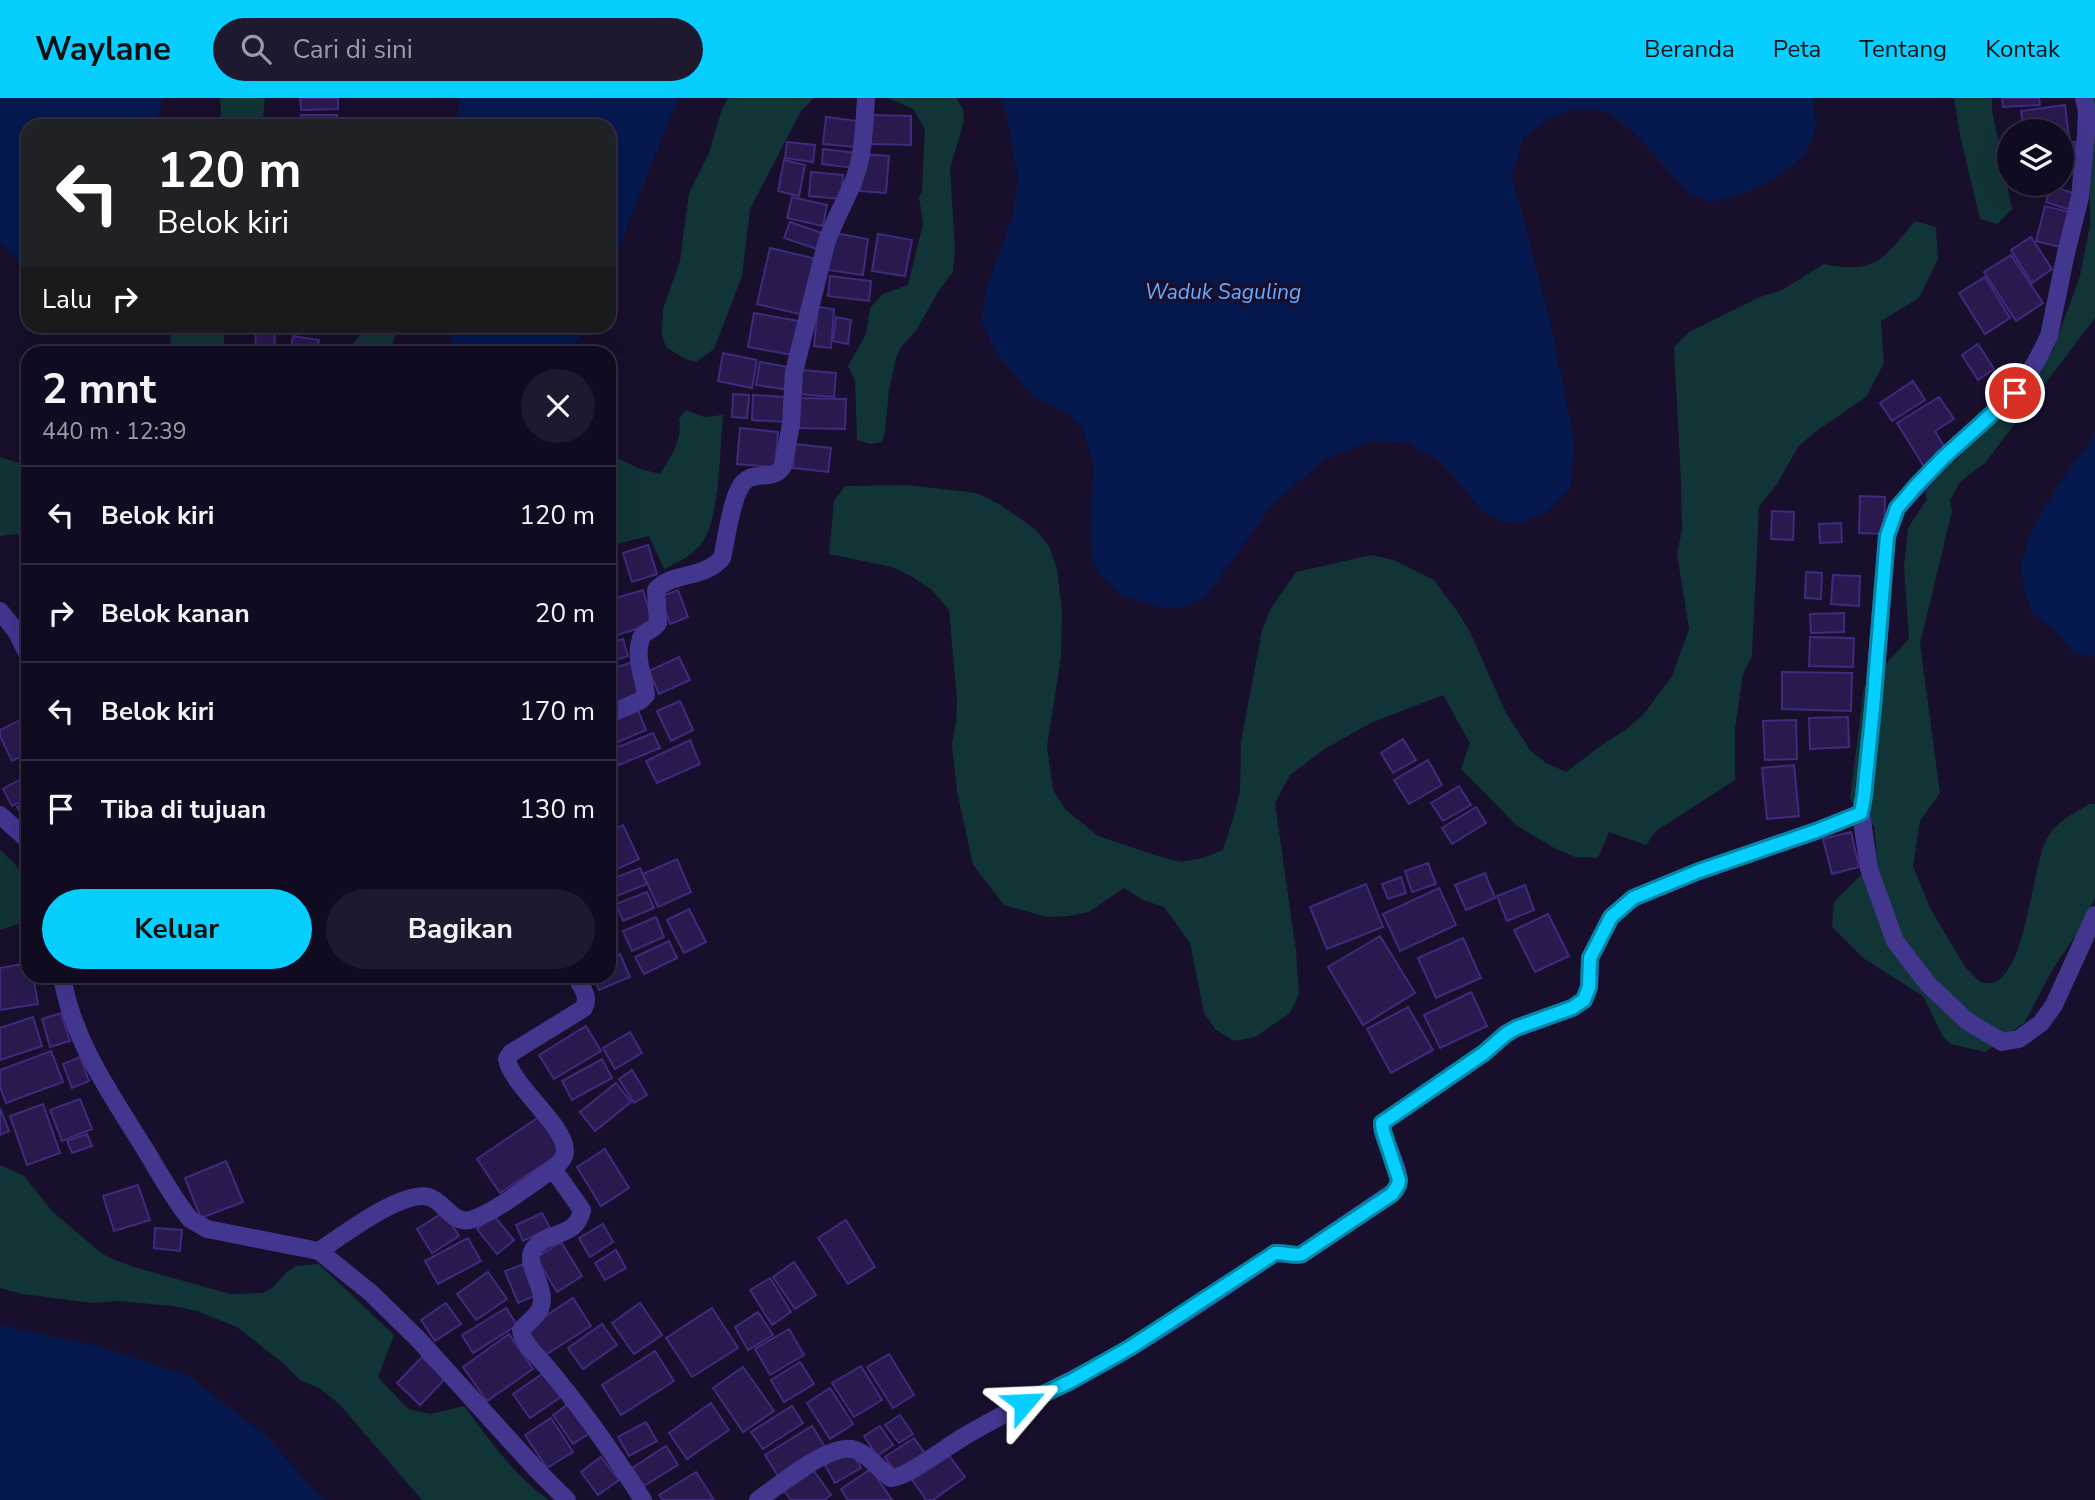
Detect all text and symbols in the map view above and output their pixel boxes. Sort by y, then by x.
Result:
search box [213,18,703,81]
text: Waylane [35,27,171,72]
icon: search [237,30,275,68]
text: Cari di sini [293,32,413,67]
text: Beranda [1644,33,1735,65]
text: Peta [1773,33,1821,65]
text: Tentang [1859,33,1947,65]
text: Kontak [1985,33,2060,65]
map controls [1997,119,2074,196]
button: layers [1997,119,2074,196]
text: 120 m [157,137,301,204]
icon: left [42,147,133,238]
text: Belok kiri [157,201,289,244]
water label: Waduk Saguling [1145,278,1301,306]
icon: right [106,280,144,318]
text: Lalu [42,282,92,317]
text: 2 mnt [42,361,156,418]
pin [1985,363,2045,423]
button: close [521,369,595,443]
icon: arrive [1996,374,2034,412]
text: 440 m · 12:39 [42,416,187,447]
icon: left [42,496,80,534]
text: Belok kiri [101,498,214,533]
text: 120 m [519,498,595,533]
icon: right [42,594,80,632]
text: Belok kanan [101,596,250,631]
text: 20 m [535,596,595,631]
icon: left [42,692,80,730]
text: Belok kiri [101,694,214,729]
text: 170 m [519,694,595,729]
icon: arrive [42,790,80,828]
text: Tiba di tujuan [101,792,266,827]
text: 130 m [519,792,595,827]
button: Keluar [42,889,312,969]
button: Bagikan [326,889,595,969]
position arrow [987,1366,1061,1440]

